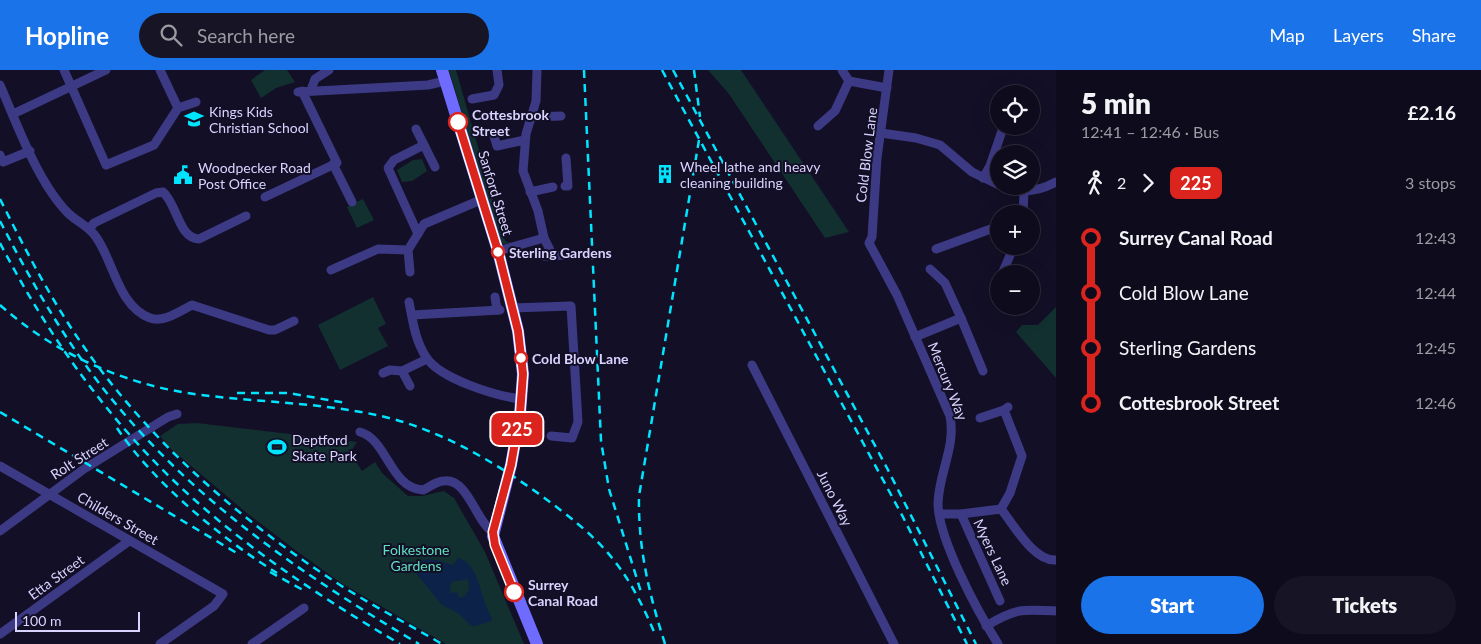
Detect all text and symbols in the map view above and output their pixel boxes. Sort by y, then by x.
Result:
search box [139,13,489,58]
text: Hopline [25,21,109,50]
icon: search [157,21,185,49]
text: Search here [197,24,295,47]
text: Map [1269,24,1305,46]
text: Layers [1333,24,1384,46]
text: Share [1412,24,1456,46]
map controls [990,85,1040,315]
button: locate [990,85,1040,135]
text: 5 min [1081,86,1151,120]
text: £2.16 [1407,101,1456,124]
place label: Kings Kids Christian School [209,103,309,136]
place label: Cottesbrook Street [472,106,549,139]
street label: Cold Blow Lane [852,107,880,203]
school or university icon: Kings Kids Christian School [183,108,205,130]
marker: Cottesbrook Street [448,112,468,132]
text: 12:41 – 12:46 · Bus [1081,122,1219,141]
button: layers [990,145,1040,195]
street label: Sanford Street [475,148,517,238]
place label: Wheel lathe and heavy cleaning building [680,158,821,191]
place label: Woodpecker Road Post Office [198,159,311,192]
building icon: Wheel lathe and heavy cleaning building [654,163,676,185]
public building icon: Woodpecker Road Post Office [172,164,194,186]
icon: walk [1081,169,1109,197]
icon: forward [1134,169,1162,197]
text: 225 [1180,172,1212,194]
text: 2 [1117,173,1126,192]
text: 3 stops [1405,173,1456,192]
button: + [990,205,1040,255]
text: Surrey Canal Road [1119,226,1273,249]
text: 12:43 [1415,228,1456,247]
place label: Sterling Gardens [509,244,612,261]
marker: Sterling Gardens [491,245,505,259]
button: − [990,265,1040,315]
text: Cold Blow Lane [1119,281,1249,304]
text: 12:44 [1415,283,1456,302]
text: Sterling Gardens [1119,336,1256,359]
text: 12:45 [1415,338,1456,357]
street label: Mercury Way [925,340,972,423]
place label: Cold Blow Lane [532,350,629,367]
marker: Cold Blow Lane [514,351,528,365]
text: Cottesbrook Street [1119,391,1279,414]
text: 12:46 [1415,393,1456,412]
line badge: 225 [488,413,546,445]
text: 225 [501,418,533,440]
place label: Deptford Skate Park [292,431,358,464]
street label: Rolt Street [47,433,111,483]
sports icon: Deptford Skate Park [266,436,288,458]
street label: Juno Way [814,467,857,529]
street label: Childers Street [75,488,161,548]
street label: Myers Lane [970,516,1016,588]
park label: Folkestone Gardens [383,541,449,574]
street label: Etta Street [25,551,87,603]
place label: Surrey Canal Road [528,576,598,609]
button: Start [1081,576,1264,634]
button: Tickets [1274,576,1456,634]
marker: Surrey Canal Road [504,582,524,602]
scale bar [15,609,140,632]
text: 100 m [22,612,61,629]

